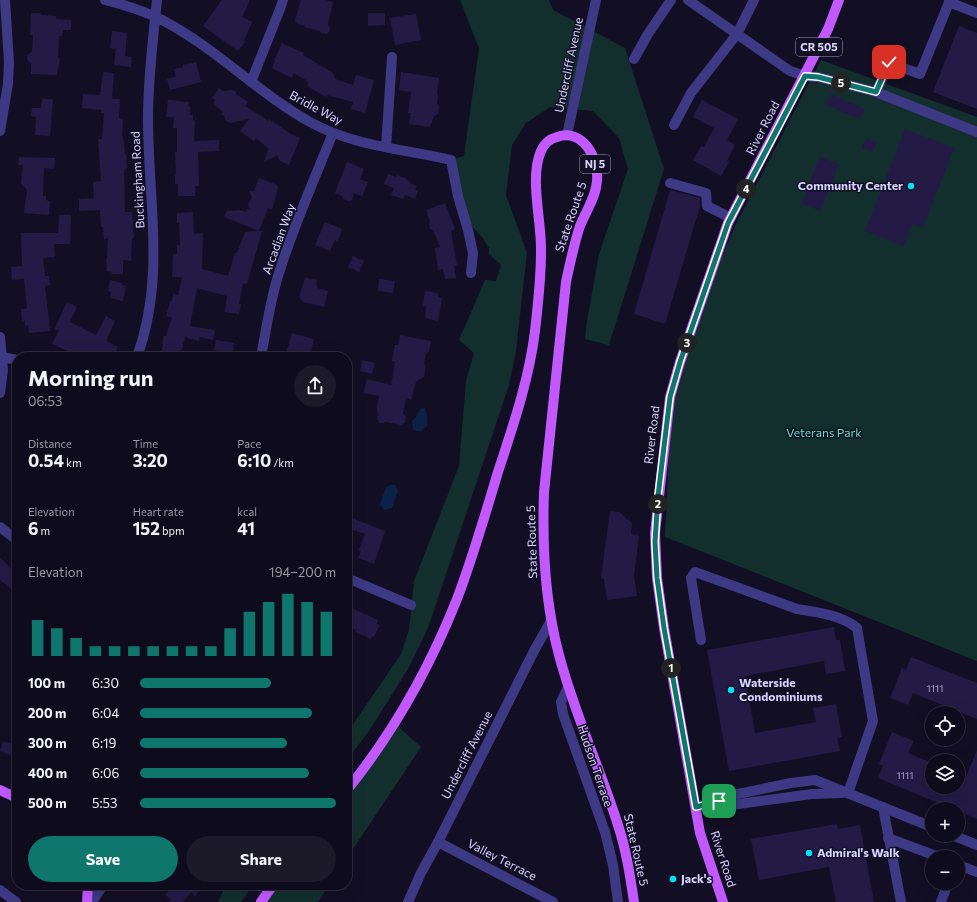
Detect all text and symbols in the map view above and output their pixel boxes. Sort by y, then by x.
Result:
street label: Undercliff Avenue [551,16,585,114]
road number: CR 505 [796,38,842,56]
pin [872,45,906,79]
icon: check [878,51,900,73]
pin: 5 [831,73,851,93]
text: 5 [838,76,844,89]
street label: Bridle Way [287,87,345,127]
street label: River Road [743,98,782,157]
street label: Buckingham Road [127,131,147,229]
road number: NJ 5 [580,155,610,173]
place label: Community Center [798,178,903,192]
pin: 4 [736,179,756,199]
street label: State Route 5 [551,180,589,254]
marker: Community Center [906,181,916,191]
text: 4 [743,182,749,195]
street label: Arcadian Way [259,201,297,276]
pin: 3 [677,333,697,353]
text: 3 [684,336,690,349]
text: Morning run [28,364,154,391]
button: share [294,365,336,407]
text: 06:53 [28,393,62,409]
street label: River Road [640,405,662,465]
park label: Veterans Park [786,425,862,439]
text: Distance [28,437,72,450]
text: Time [133,437,158,450]
text: Pace [237,437,261,450]
text: 0.54 [28,450,64,471]
text: 3:20 [133,450,168,471]
text: 6:10 [237,450,271,471]
text: km [64,456,82,469]
text: /km [271,456,294,469]
pin: 2 [648,494,668,514]
text: 2 [655,497,661,510]
text: Elevation [28,505,74,518]
text: Heart rate [133,505,184,518]
text: kcal [237,505,257,518]
street label: State Route 5 [523,505,539,579]
text: 6 [28,518,39,539]
text: 152 [133,518,160,539]
text: 41 [237,518,255,539]
text: m [39,524,50,537]
text: bpm [160,524,185,537]
text: Elevation [28,564,83,580]
text: 194–200 m [269,564,336,580]
pin: 1 [661,658,681,678]
text: 1 [669,661,673,674]
text: 100 m [28,675,65,691]
text: 6:30 [92,675,119,691]
place label: Waterside Condominiums [739,675,823,703]
house number: 1111 [926,682,944,694]
marker: Waterside Condominiums [726,685,736,695]
text: 200 m [28,705,66,721]
text: 6:04 [92,705,119,721]
map controls [925,706,965,890]
button: locate [925,706,965,746]
street label: Undercliff Avenue [438,708,494,801]
street label: Hudson Terrace [575,723,616,808]
text: 300 m [28,735,67,751]
text: 6:19 [92,735,116,751]
button: layers [925,754,965,794]
text: 400 m [28,765,67,781]
text: 6:06 [92,765,119,781]
house number: 1111 [896,769,914,781]
pin [702,784,736,818]
icon: arrive [708,790,730,812]
text: 500 m [28,795,67,811]
text: 5:53 [92,795,117,811]
button: + [925,802,965,842]
street label: State Route 5 [622,812,652,887]
street label: River Road [708,829,740,889]
button: Save [28,836,178,882]
button: Share [186,836,336,882]
street label: Valley Terrace [466,836,539,883]
place label: Admiral's Walk [817,845,900,859]
marker: Admiral's Walk [804,848,814,858]
button: − [925,850,965,890]
place label: Jack's [681,871,713,886]
marker: Jack's [668,874,678,884]

